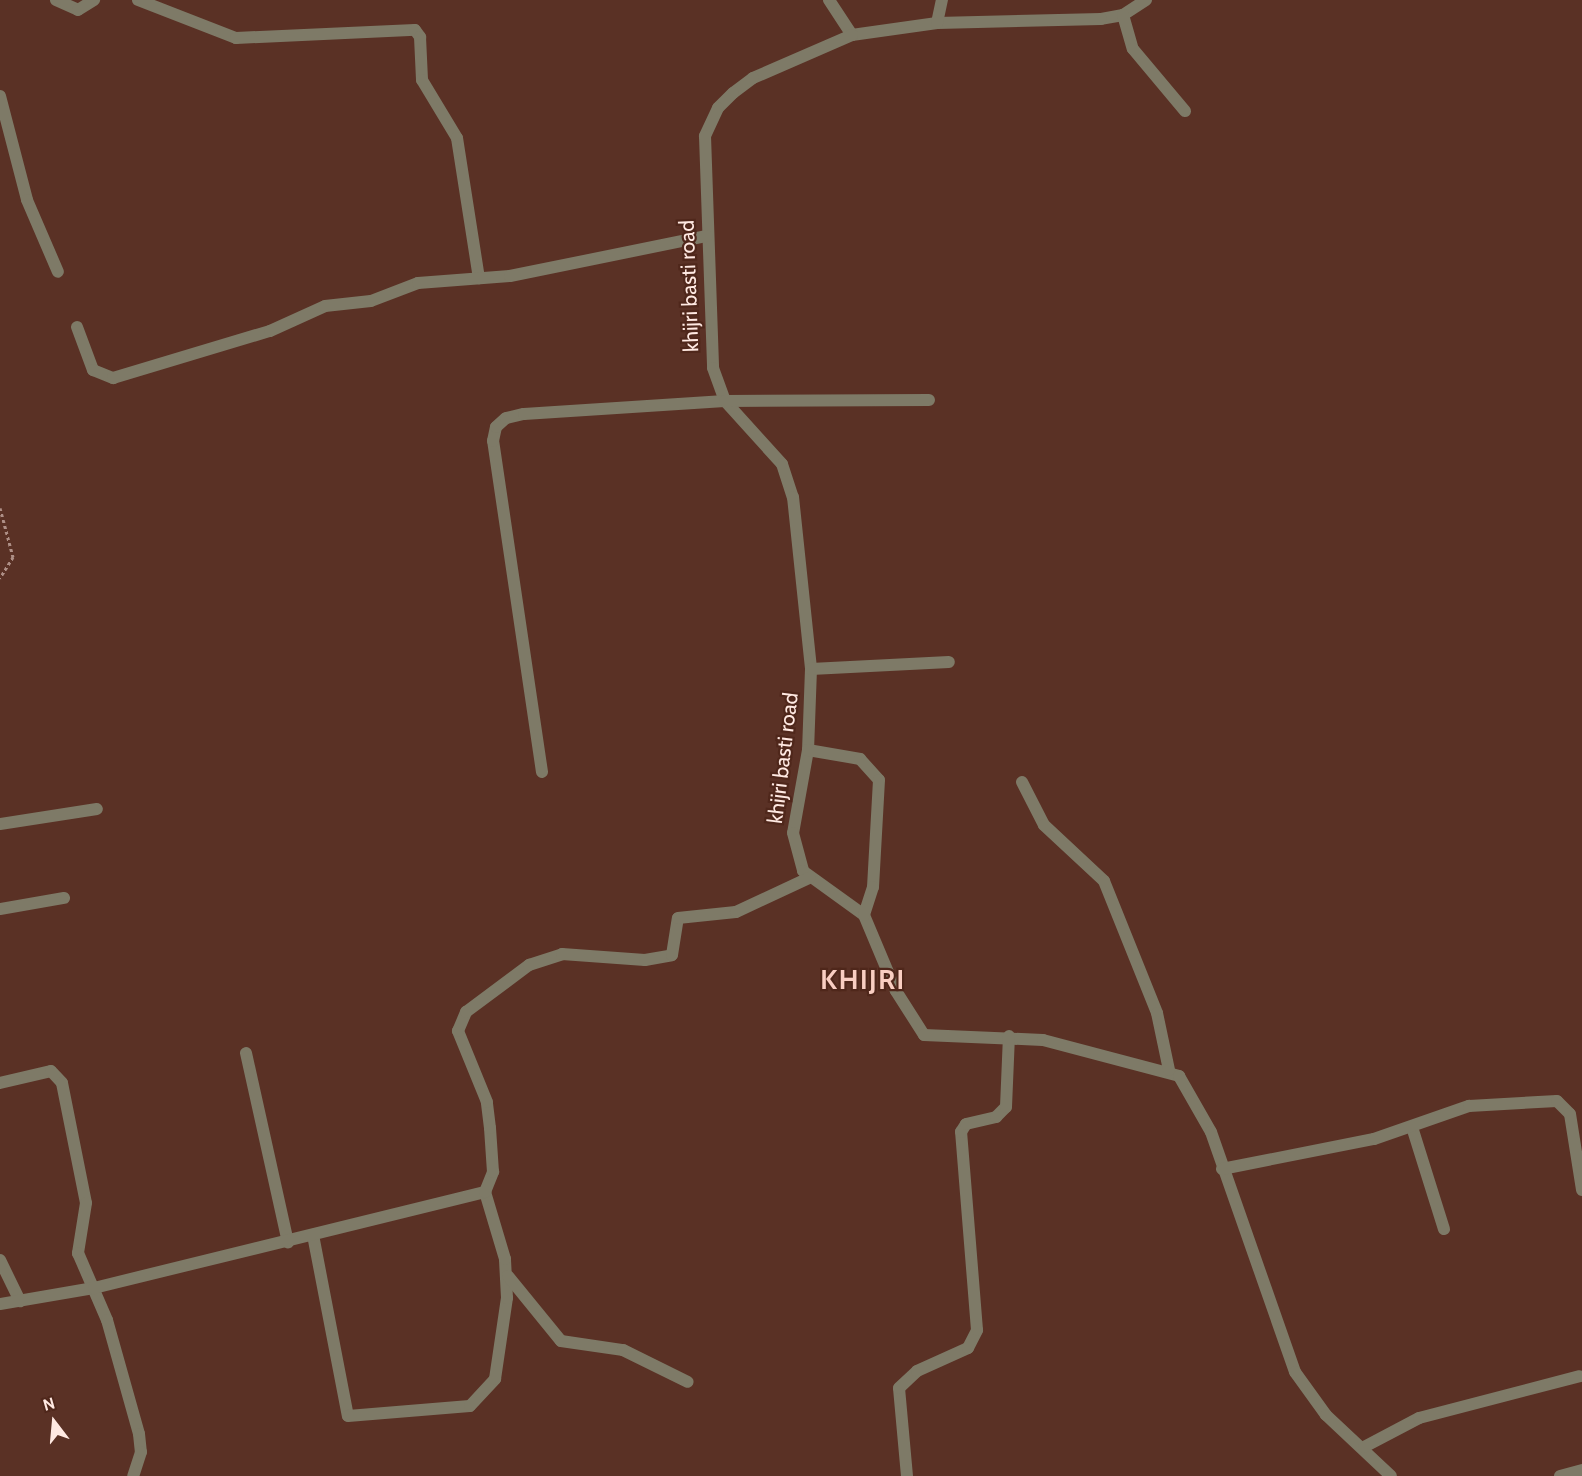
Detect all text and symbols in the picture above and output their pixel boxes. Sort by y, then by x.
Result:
street label: khijri basti road [674,220,704,352]
street label: khijri basti road [762,691,804,825]
district label: KHIJRI [820,964,906,996]
north arrow [24,1392,84,1452]
text: N [41,1394,57,1415]

